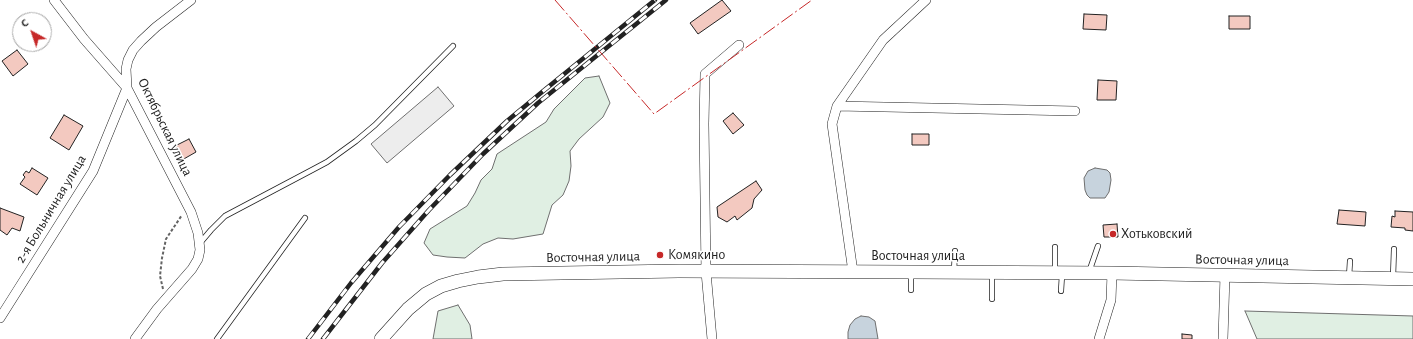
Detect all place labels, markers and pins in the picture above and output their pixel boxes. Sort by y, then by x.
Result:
place label: Хотьковский [1121,226,1192,242]
marker: Хотьковский [1108,229,1118,239]
place label: Комякино [668,247,725,263]
marker: Комякино [655,250,665,260]

